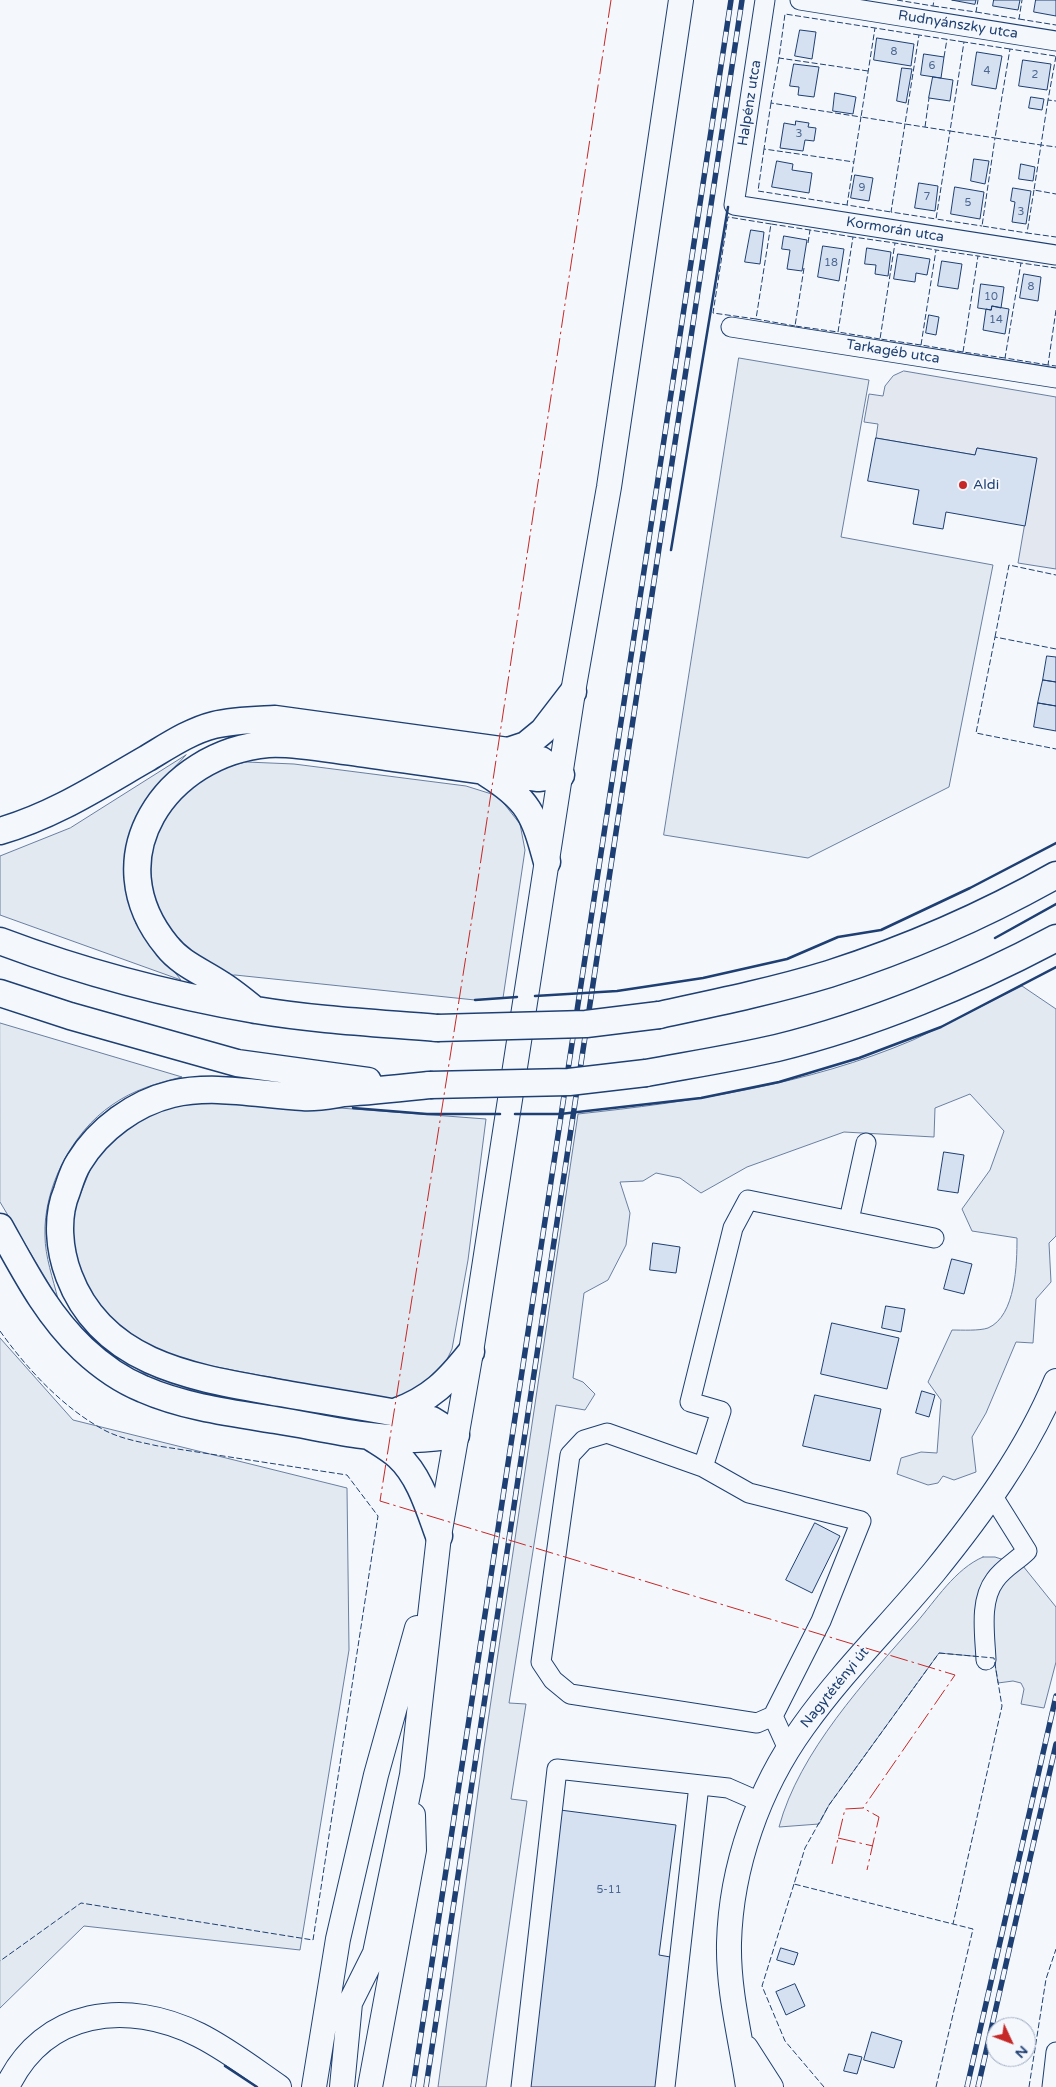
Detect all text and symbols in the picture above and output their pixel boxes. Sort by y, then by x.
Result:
street label: Rudnyánszky utca [897,7,1019,43]
house number: 8 [891,45,897,59]
street label: Halpénz utca [735,59,765,147]
house number: 6 [929,59,935,73]
house number: 4 [984,64,990,78]
house number: 2 [1032,68,1038,82]
house number: 3 [796,127,802,141]
house number: 9 [859,181,865,195]
house number: 7 [924,190,930,204]
house number: 5 [965,196,971,210]
house number: 3 [1018,205,1024,219]
street label: Kormorán utca [845,214,945,246]
house number: 18 [824,256,838,270]
house number: 8 [1028,280,1034,294]
house number: 10 [984,290,998,304]
house number: 14 [989,313,1003,327]
street label: Tarkagéb utca [845,336,941,368]
place label: Aldi [973,477,999,493]
marker: Aldi [957,479,969,491]
street label: Nagytétényi út [797,1644,873,1732]
house number: 5-11 [596,1883,622,1897]
north arrow [986,2017,1036,2067]
text: N [1012,2042,1032,2062]

